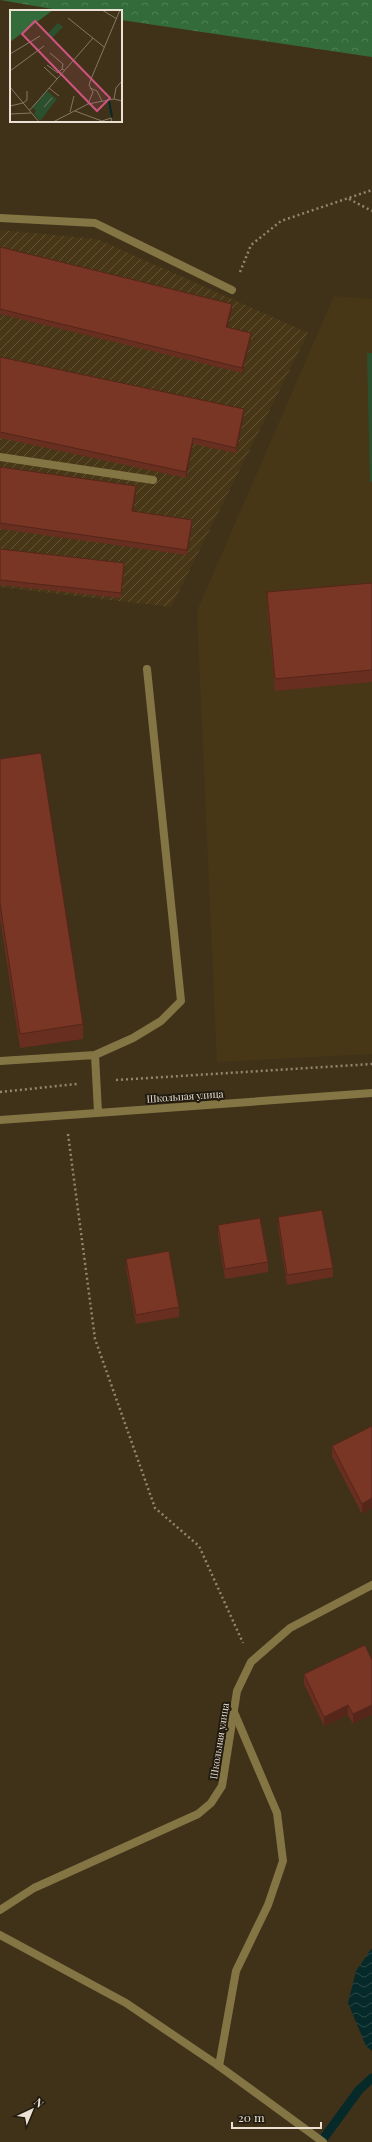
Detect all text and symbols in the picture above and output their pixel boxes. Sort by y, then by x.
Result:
inset map [10,10,122,122]
street label: Школьная улица [146,1086,224,1106]
street label: Школьная улица [206,1702,232,1780]
north arrow [12,2090,52,2130]
text: N [31,2094,47,2111]
scale bar [232,2104,321,2130]
text: 20 m [238,2109,265,2125]

